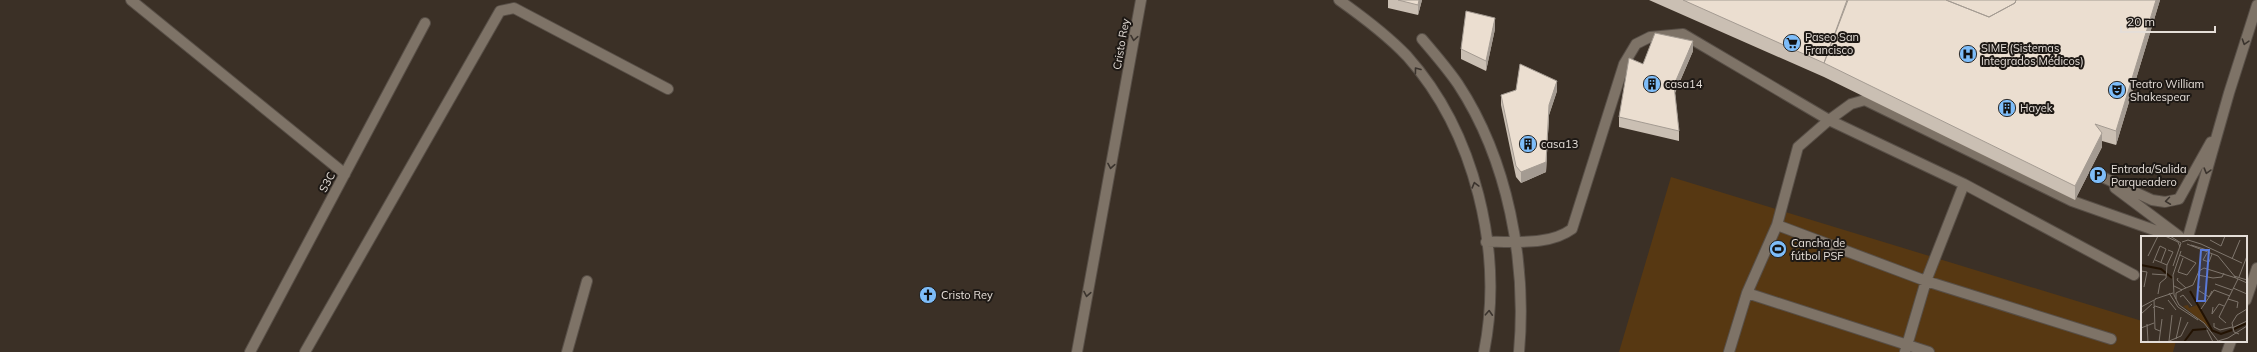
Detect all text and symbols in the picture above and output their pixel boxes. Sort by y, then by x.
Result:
scale bar [2121,8,2215,34]
text: 20 m [2127,14,2155,29]
street label: Cristo Rey [1110,17,1132,71]
place label: Paseo San Francisco [1805,30,1859,57]
supermarket icon: Paseo San Francisco [1782,33,1802,53]
one-way arrow [1130,35,1139,42]
one-way arrow [2241,38,2250,45]
place label: SIME (Sistemas Integrados Médicos) [1981,41,2084,68]
hospital icon: SIME (Sistemas Integrados Médicos) [1958,44,1978,64]
one-way arrow [1414,67,1422,74]
building icon: casa14 [1642,74,1662,94]
place label: casa14 [1665,77,1703,91]
place label: Teatro William Shakespear [2130,77,2204,104]
theatre icon: Teatro William Shakespear [2107,80,2127,100]
building icon: Hayek [1997,98,2017,118]
place label: Hayek [2020,101,2053,115]
building icon: casa13 [1518,134,1538,154]
place label: casa13 [1541,137,1578,151]
place label: Entrada/Salida Parqueadero [2111,162,2187,189]
one-way arrow [1107,163,1116,169]
parking icon: Entrada/Salida Parqueadero [2088,165,2108,185]
one-way arrow [2203,167,2212,174]
street label: S3C [316,169,338,195]
one-way arrow [1472,182,1480,188]
one-way arrow [2164,196,2171,205]
place label: Cancha de fútbol PSF [1791,236,1845,263]
inset map [2141,236,2247,342]
sports icon: Cancha de fútbol PSF [1768,239,1788,259]
church icon: Cristo Rey [918,285,938,305]
place label: Cristo Rey [941,288,993,302]
one-way arrow [1083,291,1092,297]
one-way arrow [1485,310,1493,316]

